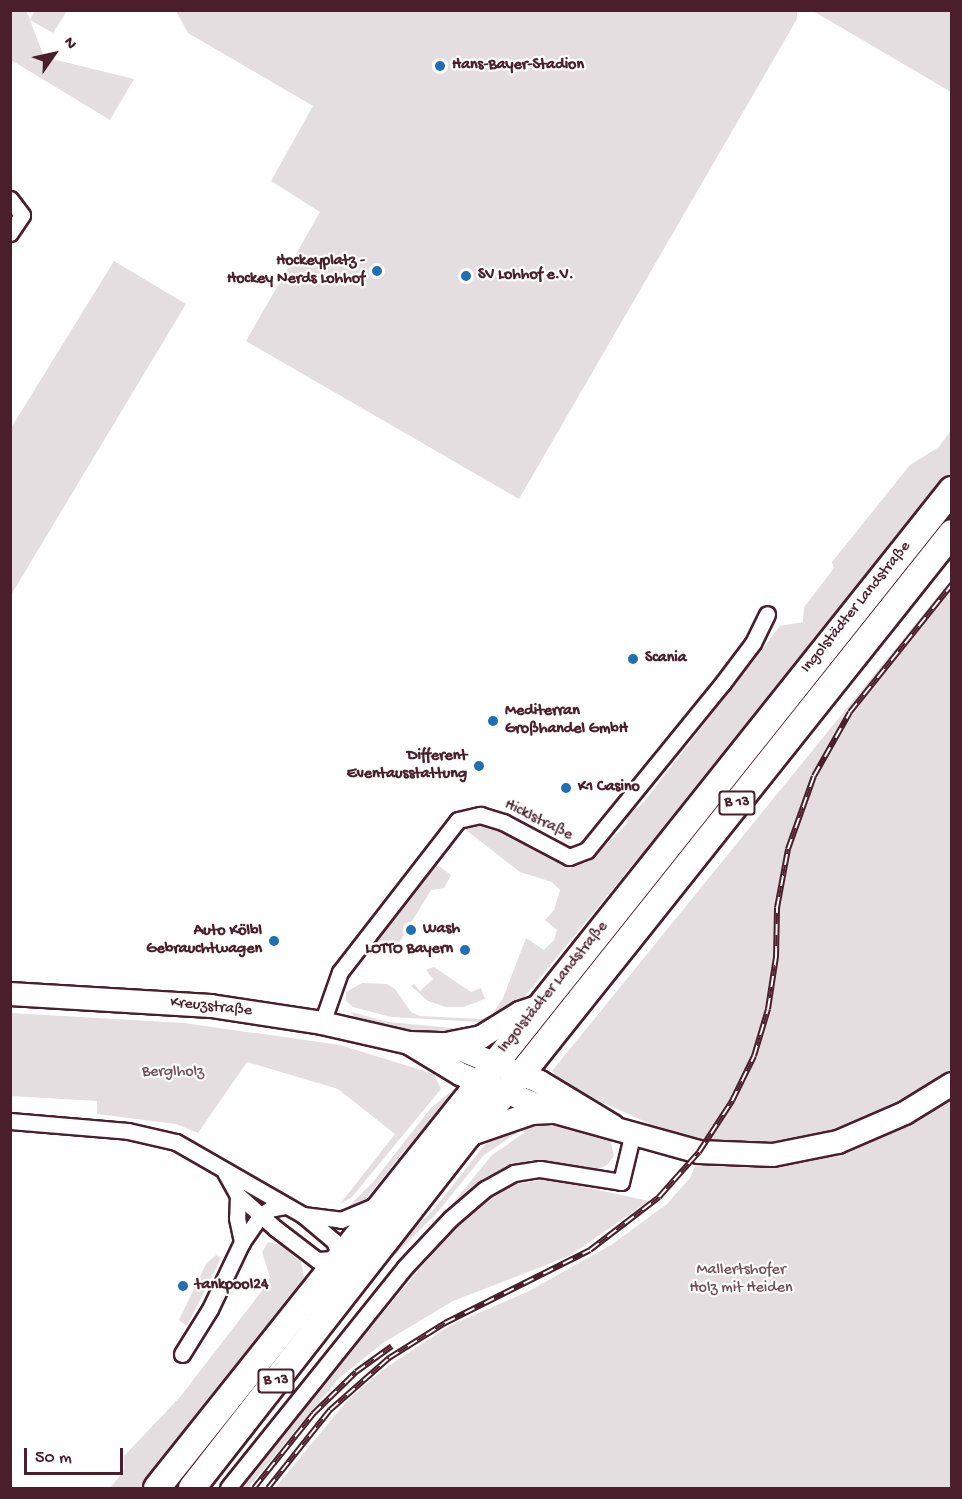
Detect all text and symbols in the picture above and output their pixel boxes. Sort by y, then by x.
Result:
north arrow [24,24,84,84]
text: N [59,34,80,53]
place label: Hans-Bayer-Stadion [452,56,584,76]
marker: Hans-Bayer-Stadion [433,59,447,73]
place label: Hockeyplatz - Hockey Nerds Lohhof [227,252,365,290]
marker: Hockeyplatz - Hockey Nerds Lohhof [370,264,384,278]
place label: SV Lohhof e.V. [478,266,574,286]
marker: SV Lohhof e.V. [459,269,473,283]
street label: Ingolstädter Landstraße [798,538,916,678]
place label: Scania [645,649,687,669]
marker: Scania [626,652,640,666]
place label: Mediterran Großhandel GmbH [505,702,628,740]
marker: Mediterran Großhandel GmbH [486,714,500,728]
place label: Different Eventausstattung [347,747,467,785]
marker: Different Eventausstattung [472,759,486,773]
place label: K1 Casino [578,778,640,798]
marker: K1 Casino [559,781,573,795]
road number: B 13 [718,791,756,815]
street label: Hicklstraße [501,796,575,846]
street label: Ingolstädter Landstraße [495,918,613,1058]
place label: Wash [423,920,460,940]
place label: Auto Kölbl Gebrauchtwagen [146,922,262,960]
marker: Wash [404,923,418,937]
marker: Auto Kölbl Gebrauchtwagen [267,934,281,948]
place label: LOTTO Bayern [365,940,453,960]
marker: LOTTO Bayern [458,943,472,957]
street label: Kreuzstraße [169,994,253,1022]
park label: Berglholz [142,1063,204,1083]
park label: Mallertshofer Holz mit Heiden [689,1261,793,1299]
place label: tankpool24 [195,1276,269,1296]
marker: tankpool24 [176,1279,190,1293]
road number: B 13 [256,1369,296,1393]
scale bar [27,1436,126,1474]
text: 50 m [35,1448,72,1469]

